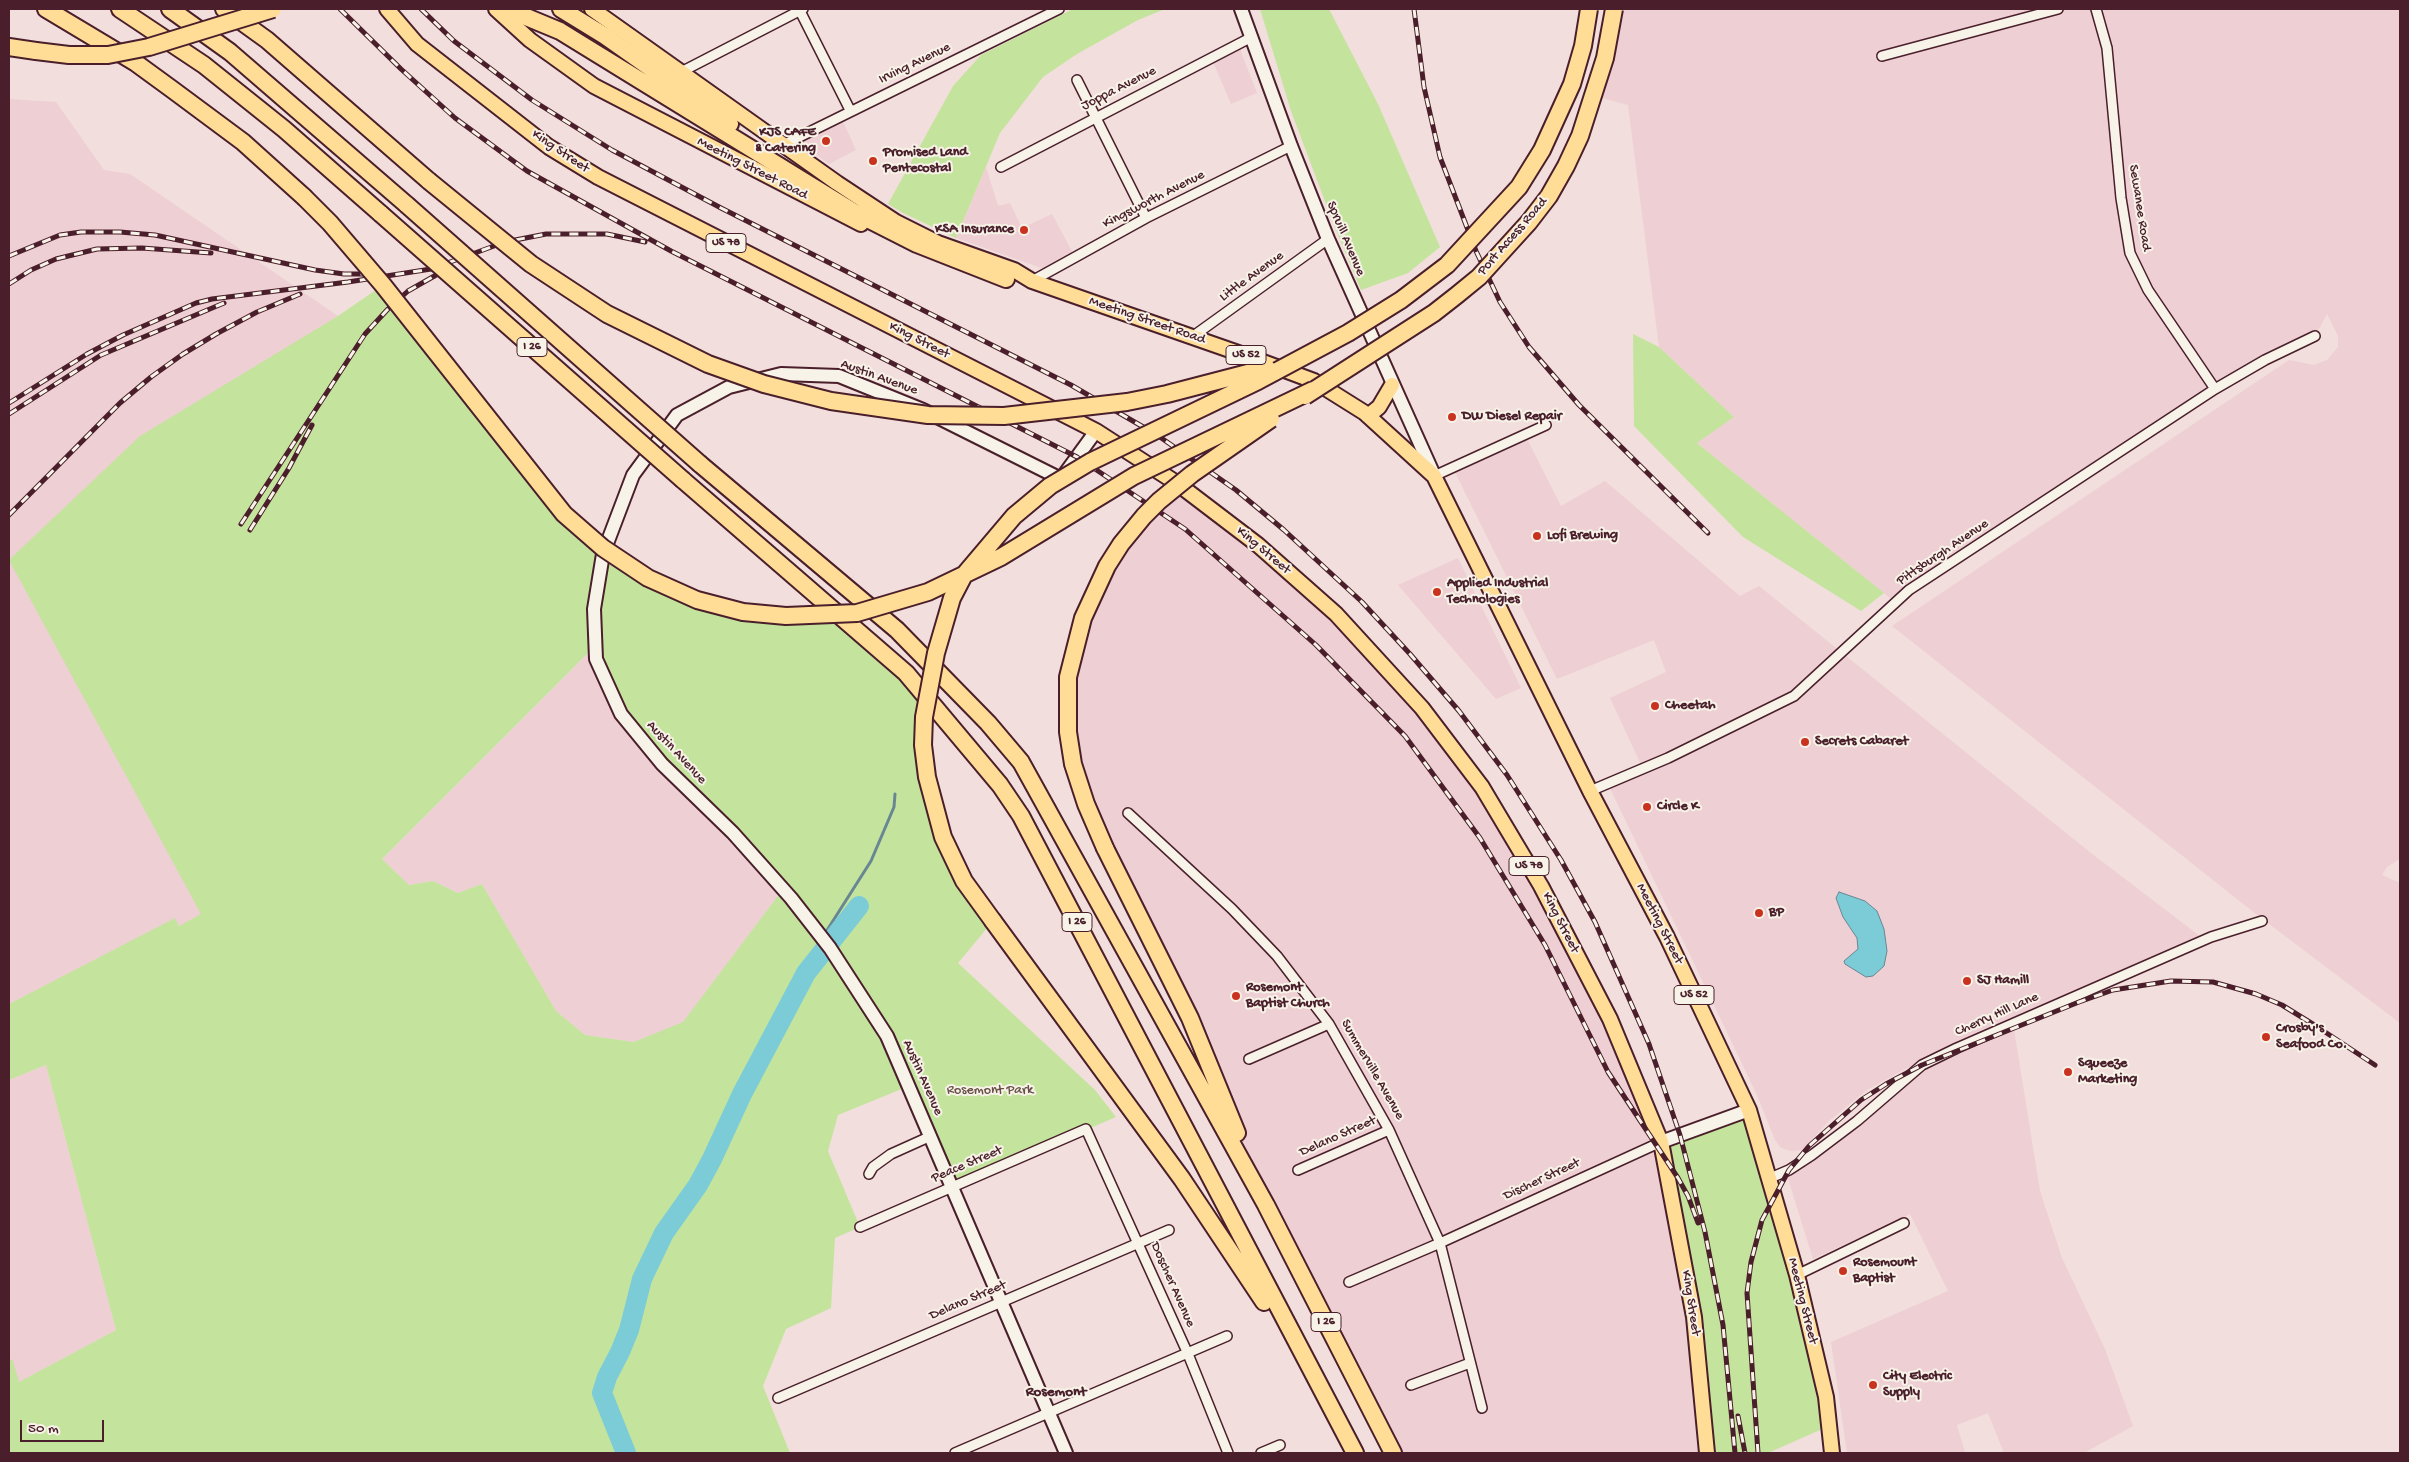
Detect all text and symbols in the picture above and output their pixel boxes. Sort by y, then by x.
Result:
street label: Irving Avenue [876,39,954,89]
street label: Joppa Avenue [1079,63,1159,115]
place label: KJS CAFE & Catering [755,125,816,158]
street label: King Street [528,127,592,177]
street label: Meeting Street Road [694,134,810,204]
marker: KJS CAFE & Catering [820,135,832,147]
place label: Promised Land Pentecostal [883,145,968,178]
marker: Promised Land Pentecostal [867,155,879,167]
street label: Sewanee Road [2124,164,2154,252]
street label: Kingsworth Avenue [1100,167,1208,233]
street label: Port Access Road [1474,194,1552,280]
street label: Spruill Avenue [1322,199,1368,279]
place label: KSA Insurance [935,222,1014,238]
marker: KSA Insurance [1018,224,1030,236]
road number: US 78 [706,234,746,252]
street label: Little Avenue [1217,248,1287,306]
street label: Meeting Street Road [1087,293,1207,349]
street label: King Street [886,319,952,363]
road number: I 26 [517,338,547,357]
road number: US 52 [1226,346,1266,364]
street label: Austin Avenue [838,356,920,400]
place label: DW Diesel Repair [1462,409,1562,425]
marker: DW Diesel Repair [1446,411,1458,423]
street label: Pittsburgh Avenue [1894,516,1992,590]
street label: King Street [1232,523,1294,579]
place label: Lofi Brewing [1547,528,1618,544]
marker: Lofi Brewing [1531,530,1543,542]
place label: Applied Industrial Technologies [1447,576,1548,608]
marker: Applied Industrial Technologies [1431,586,1443,598]
place label: Cheetah [1665,698,1716,714]
marker: Cheetah [1649,700,1661,712]
street label: Austin Avenue [642,718,710,788]
place label: Secrets Cabaret [1815,734,1908,750]
marker: Secrets Cabaret [1799,736,1811,748]
place label: Circle K [1657,799,1699,815]
marker: Circle K [1641,801,1653,813]
road number: US 78 [1509,856,1549,876]
street label: Meeting Street [1631,881,1687,967]
street label: King Street [1538,890,1582,956]
place label: BP [1769,905,1784,921]
marker: BP [1753,907,1765,919]
road number: I 26 [1062,912,1092,932]
place label: SJ Hamill [1977,973,2029,989]
marker: SJ Hamill [1961,975,1973,987]
place label: Rosemont Baptist Church [1246,980,1330,1012]
road number: US 52 [1674,986,1714,1004]
street label: Cherry Hill Lane [1953,989,2041,1041]
marker: Rosemont Baptist Church [1230,990,1242,1002]
street label: Summerville Avenue [1336,1017,1408,1123]
place label: Crosby's Seafood Co. [2276,1021,2347,1054]
marker: Crosby's Seafood Co. [2260,1031,2272,1043]
street label: Austin Avenue [898,1038,946,1118]
place label: Squeeze Marketing [2078,1056,2137,1088]
marker: Squeeze Marketing [2062,1066,2074,1078]
park label: Rosemont Park [947,1083,1033,1099]
street label: Delano Street [1297,1113,1379,1161]
street label: Peace Street [929,1143,1005,1187]
street label: Discher Street [1501,1155,1583,1205]
street label: Doscher Avenue [1146,1240,1198,1330]
place label: Rosemount Baptist [1853,1255,1916,1288]
street label: Meeting Street [1783,1256,1821,1346]
marker: Rosemount Baptist [1837,1265,1849,1277]
street label: King Street [1677,1269,1703,1337]
street label: Delano Street [927,1277,1009,1325]
road number: I 26 [1311,1312,1341,1331]
place label: City Electric Supply [1883,1369,1952,1401]
marker: City Electric Supply [1867,1379,1879,1391]
district label: Rosemont [1026,1384,1086,1402]
scale bar [22,1410,106,1442]
text: 50 m [28,1420,59,1438]

